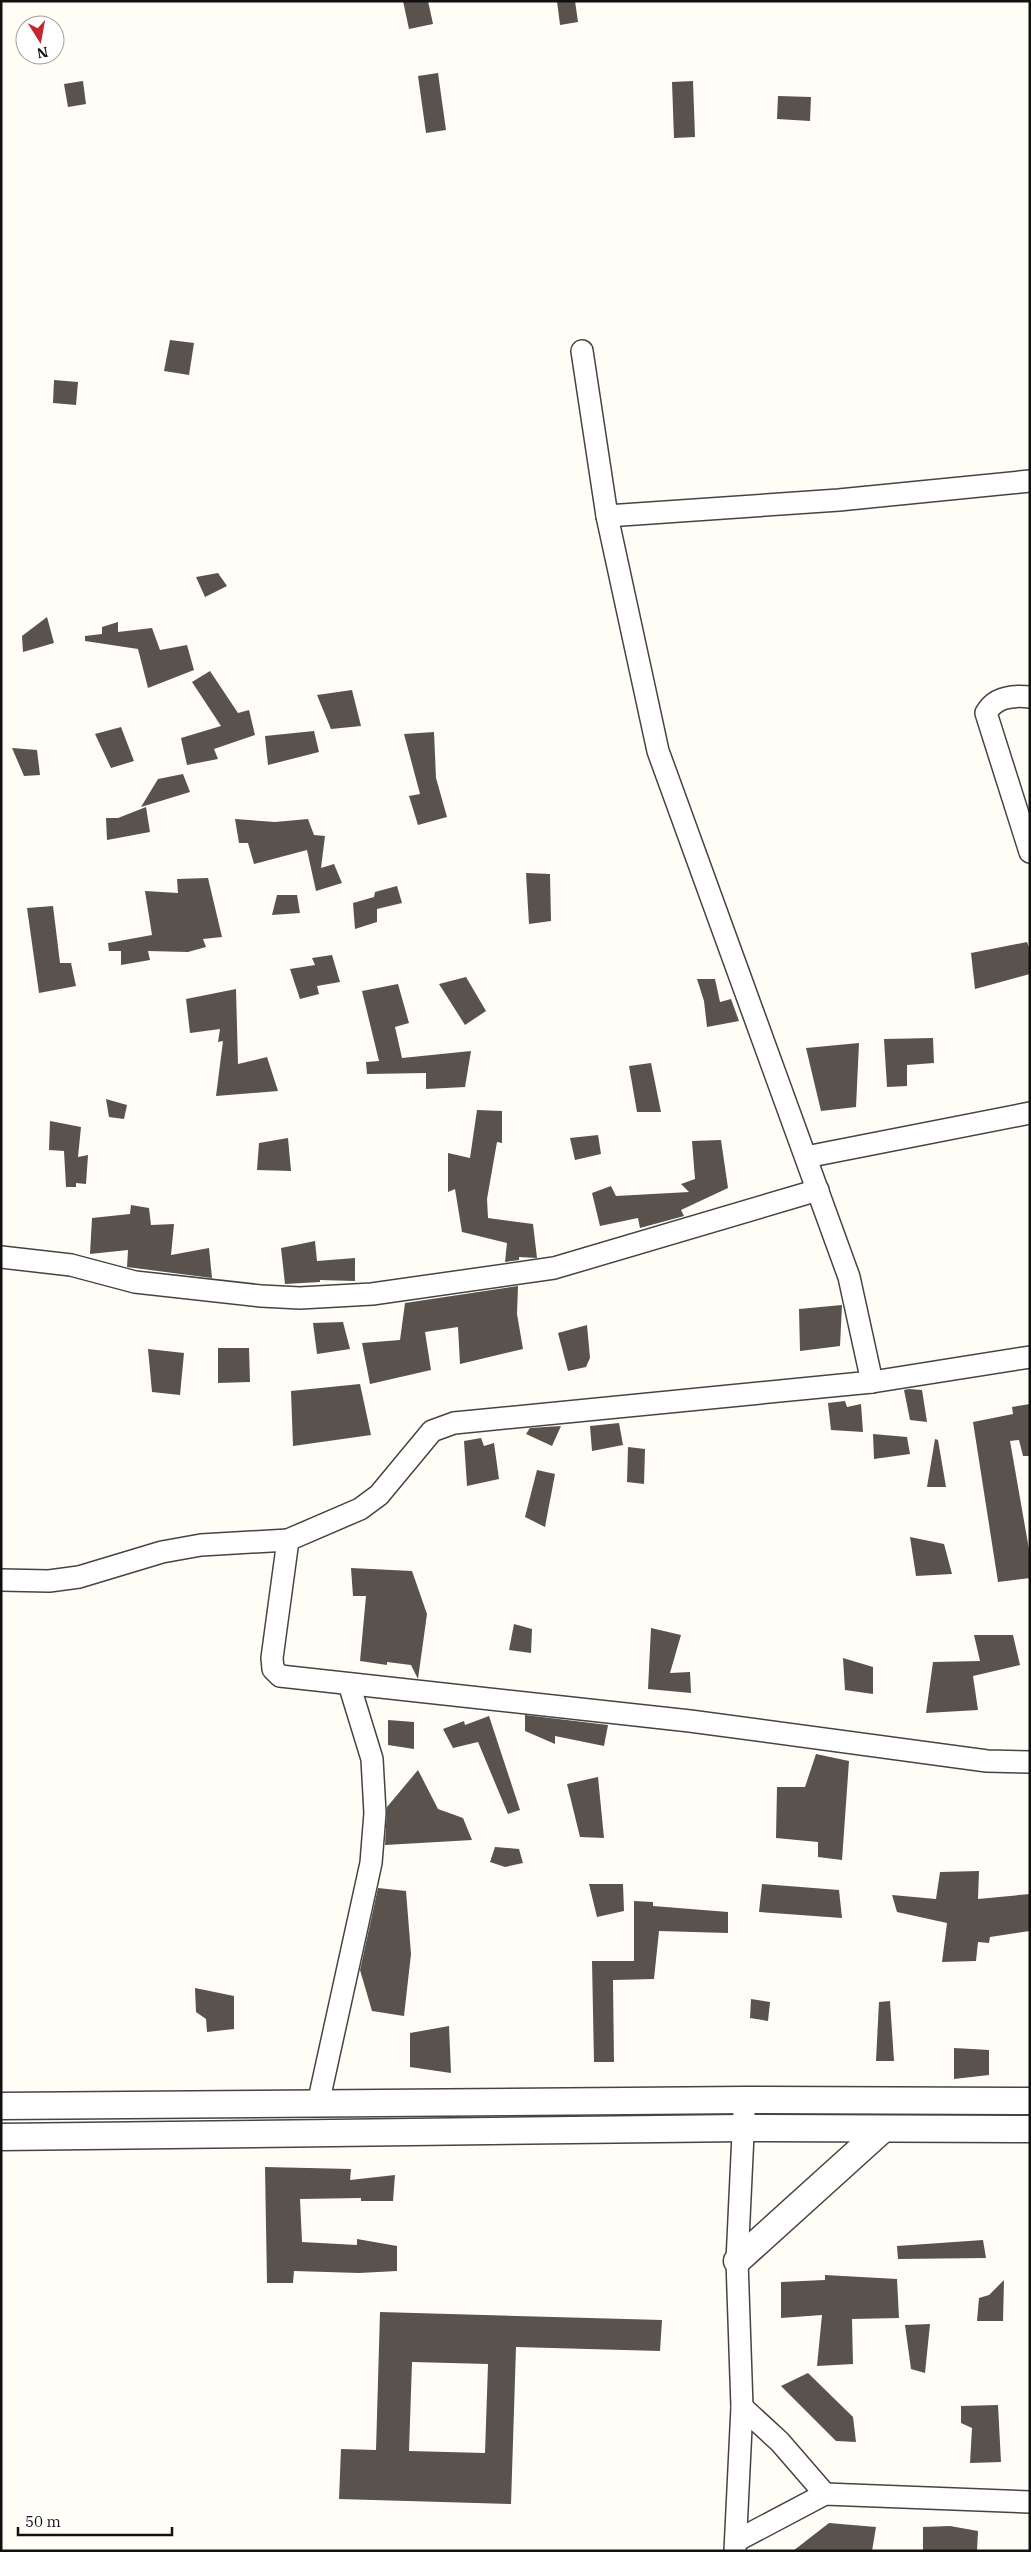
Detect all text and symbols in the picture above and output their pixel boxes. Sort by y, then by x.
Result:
north arrow [15,15,65,65]
text: N [35,43,50,63]
scale bar [18,2504,171,2536]
text: 50 m [25,2512,61,2531]

